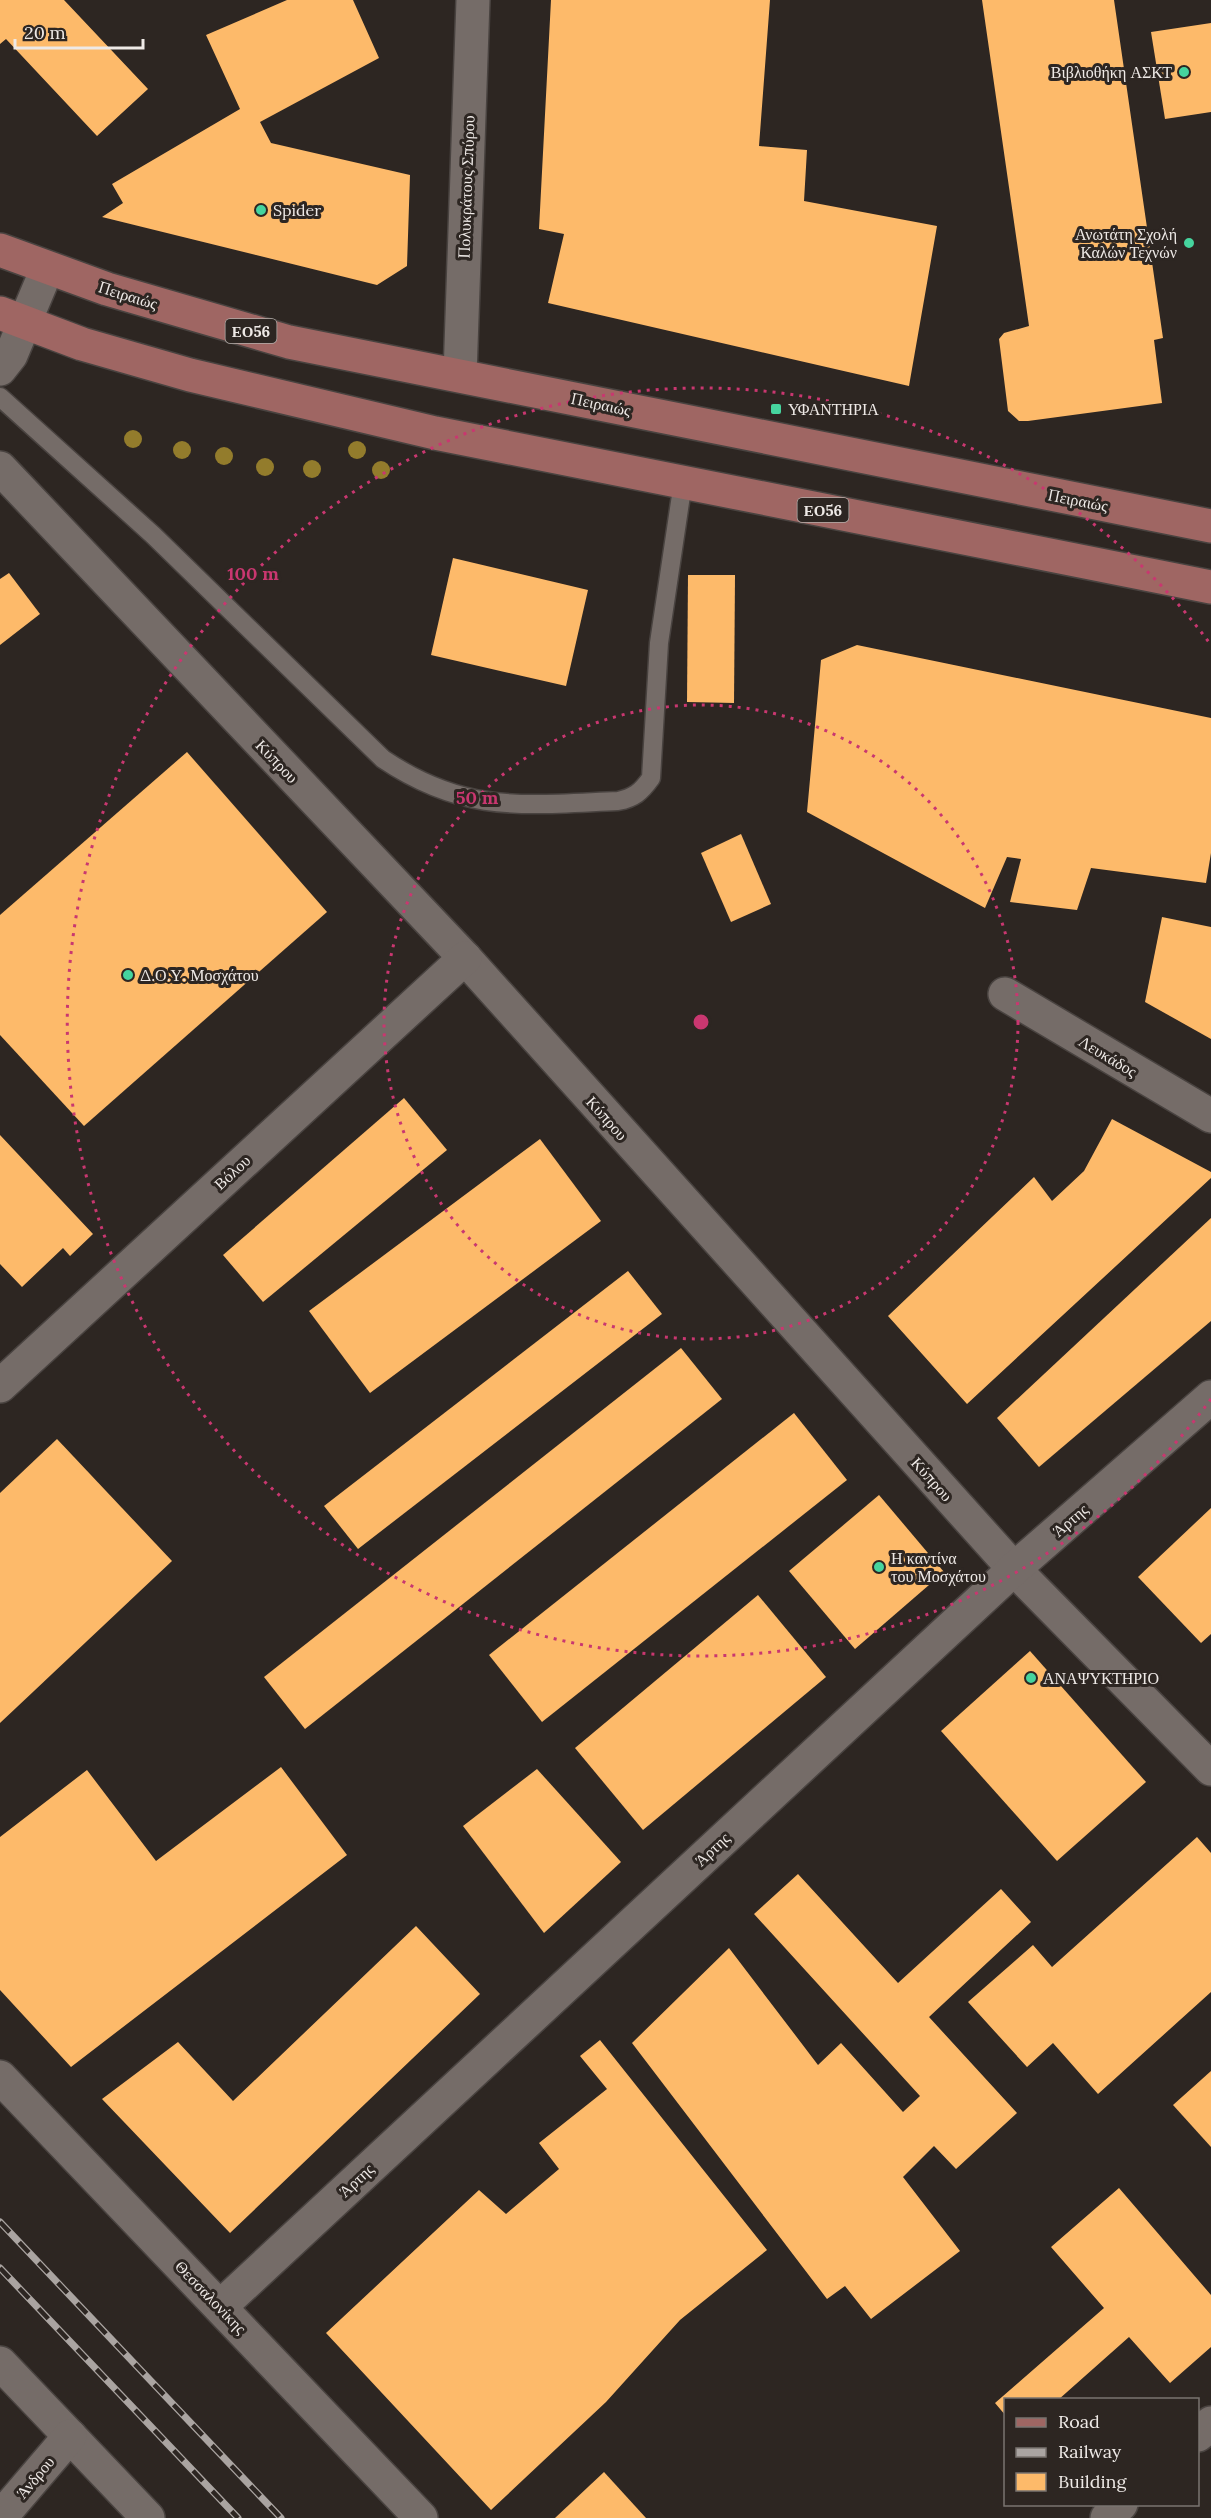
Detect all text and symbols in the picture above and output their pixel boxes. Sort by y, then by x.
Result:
scale bar [15,12,142,50]
text: 20 m [24,21,66,44]
place label: Βιβλιοθήκη ΑΣΚΤ [1051,62,1172,82]
marker: Βιβλιοθήκη ΑΣΚΤ [1177,65,1191,79]
street label: Πολυκράτους Σπύρου [454,115,478,259]
place label: Spider [273,200,321,220]
marker: Spider [254,203,268,217]
place label: Ανωτάτη Σχολή Καλών Τεχνών [1075,224,1177,262]
marker: Ανωτάτη Σχολή Καλών Τεχνών [1182,236,1196,250]
street label: Πειραιώς [96,277,161,314]
road number: ΕΟ56 [226,319,276,343]
street label: Πειραιώς [569,388,633,420]
place label: ΥΦΑΝΤΗΡΙΑ [788,399,879,419]
marker: ΥΦΑΝΤΗΡΙΑ [769,402,783,416]
street label: Πειραιώς [1046,484,1110,516]
road number: ΕΟ56 [798,498,848,522]
text: 100 m [227,562,279,585]
street label: Κύπρου [252,735,303,787]
text: 50 m [456,786,499,809]
place label: Δ.Ο.Υ. Μοσχάτου [140,965,259,985]
marker: Δ.Ο.Υ. Μοσχάτου [121,968,135,982]
centre of rings [691,1012,711,1032]
street label: Λευκάδος [1075,1031,1141,1082]
street label: Κύπρου [582,1092,632,1144]
street label: Βόλου [210,1150,254,1194]
street label: Κύπρου [907,1453,957,1505]
street label: Άρτης [1048,1499,1092,1541]
place label: Η καντίνα του Μοσχάτου [891,1548,986,1586]
marker: Η καντίνα του Μοσχάτου [872,1560,886,1574]
place label: ΑΝΑΨΥΚΤΗΡΙΟ [1043,1668,1159,1688]
marker: ΑΝΑΨΥΚΤΗΡΙΟ [1024,1671,1038,1685]
street label: Άρτης [690,1827,734,1870]
street label: Άρτης [334,2158,378,2201]
street label: Θεσσαλονίκης [171,2256,251,2338]
legend [1004,2398,1199,2506]
text: Road [1058,2410,1100,2433]
text: Railway [1058,2440,1122,2463]
street label: Άνδρου [12,2452,58,2502]
text: Building [1058,2470,1128,2493]

